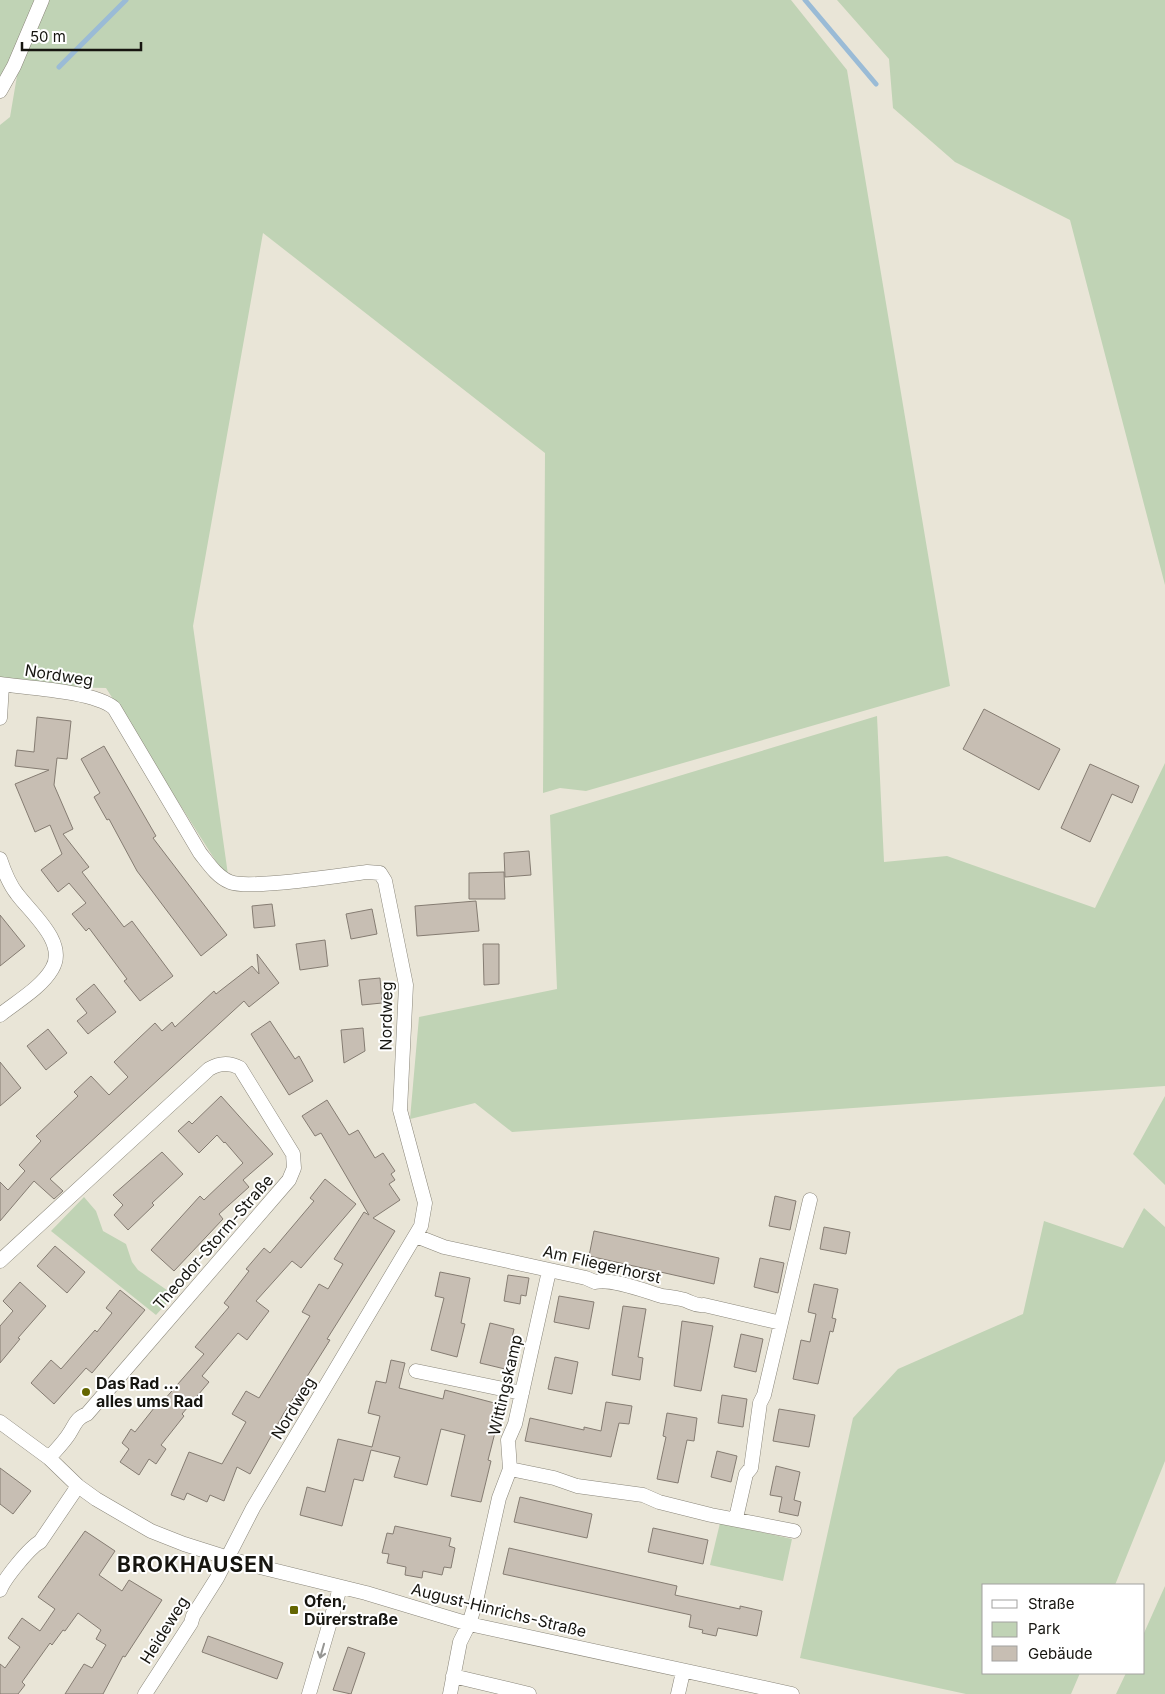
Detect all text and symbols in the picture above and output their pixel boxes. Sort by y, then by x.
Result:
scale bar [22,20,141,52]
text: 50 m [30,27,66,46]
street label: Nordweg [23,660,95,690]
street label: Nordweg [375,981,397,1051]
street label: Theodor-Storm-Straße [149,1170,277,1314]
street label: Am Fliegerhorst [541,1241,663,1287]
street label: Wittingskamp [484,1333,526,1437]
place label: Das Rad ... alles ums Rad [96,1373,203,1411]
street label: Nordweg [267,1373,319,1443]
marker: Das Rad ... alles ums Rad [80,1386,92,1398]
district label: BROKHAUSEN [117,1552,275,1577]
street label: August-Hinrichs-Straße [409,1579,589,1641]
legend [982,1584,1145,1674]
place label: Ofen, Dürerstraße [304,1591,398,1629]
street label: Heideweg [135,1593,193,1667]
text: Straße [1028,1594,1075,1613]
marker: Ofen, Dürerstraße [288,1604,300,1616]
text: Park [1028,1619,1061,1638]
one-way arrow [316,1643,326,1659]
text: Gebäude [1028,1644,1093,1663]

